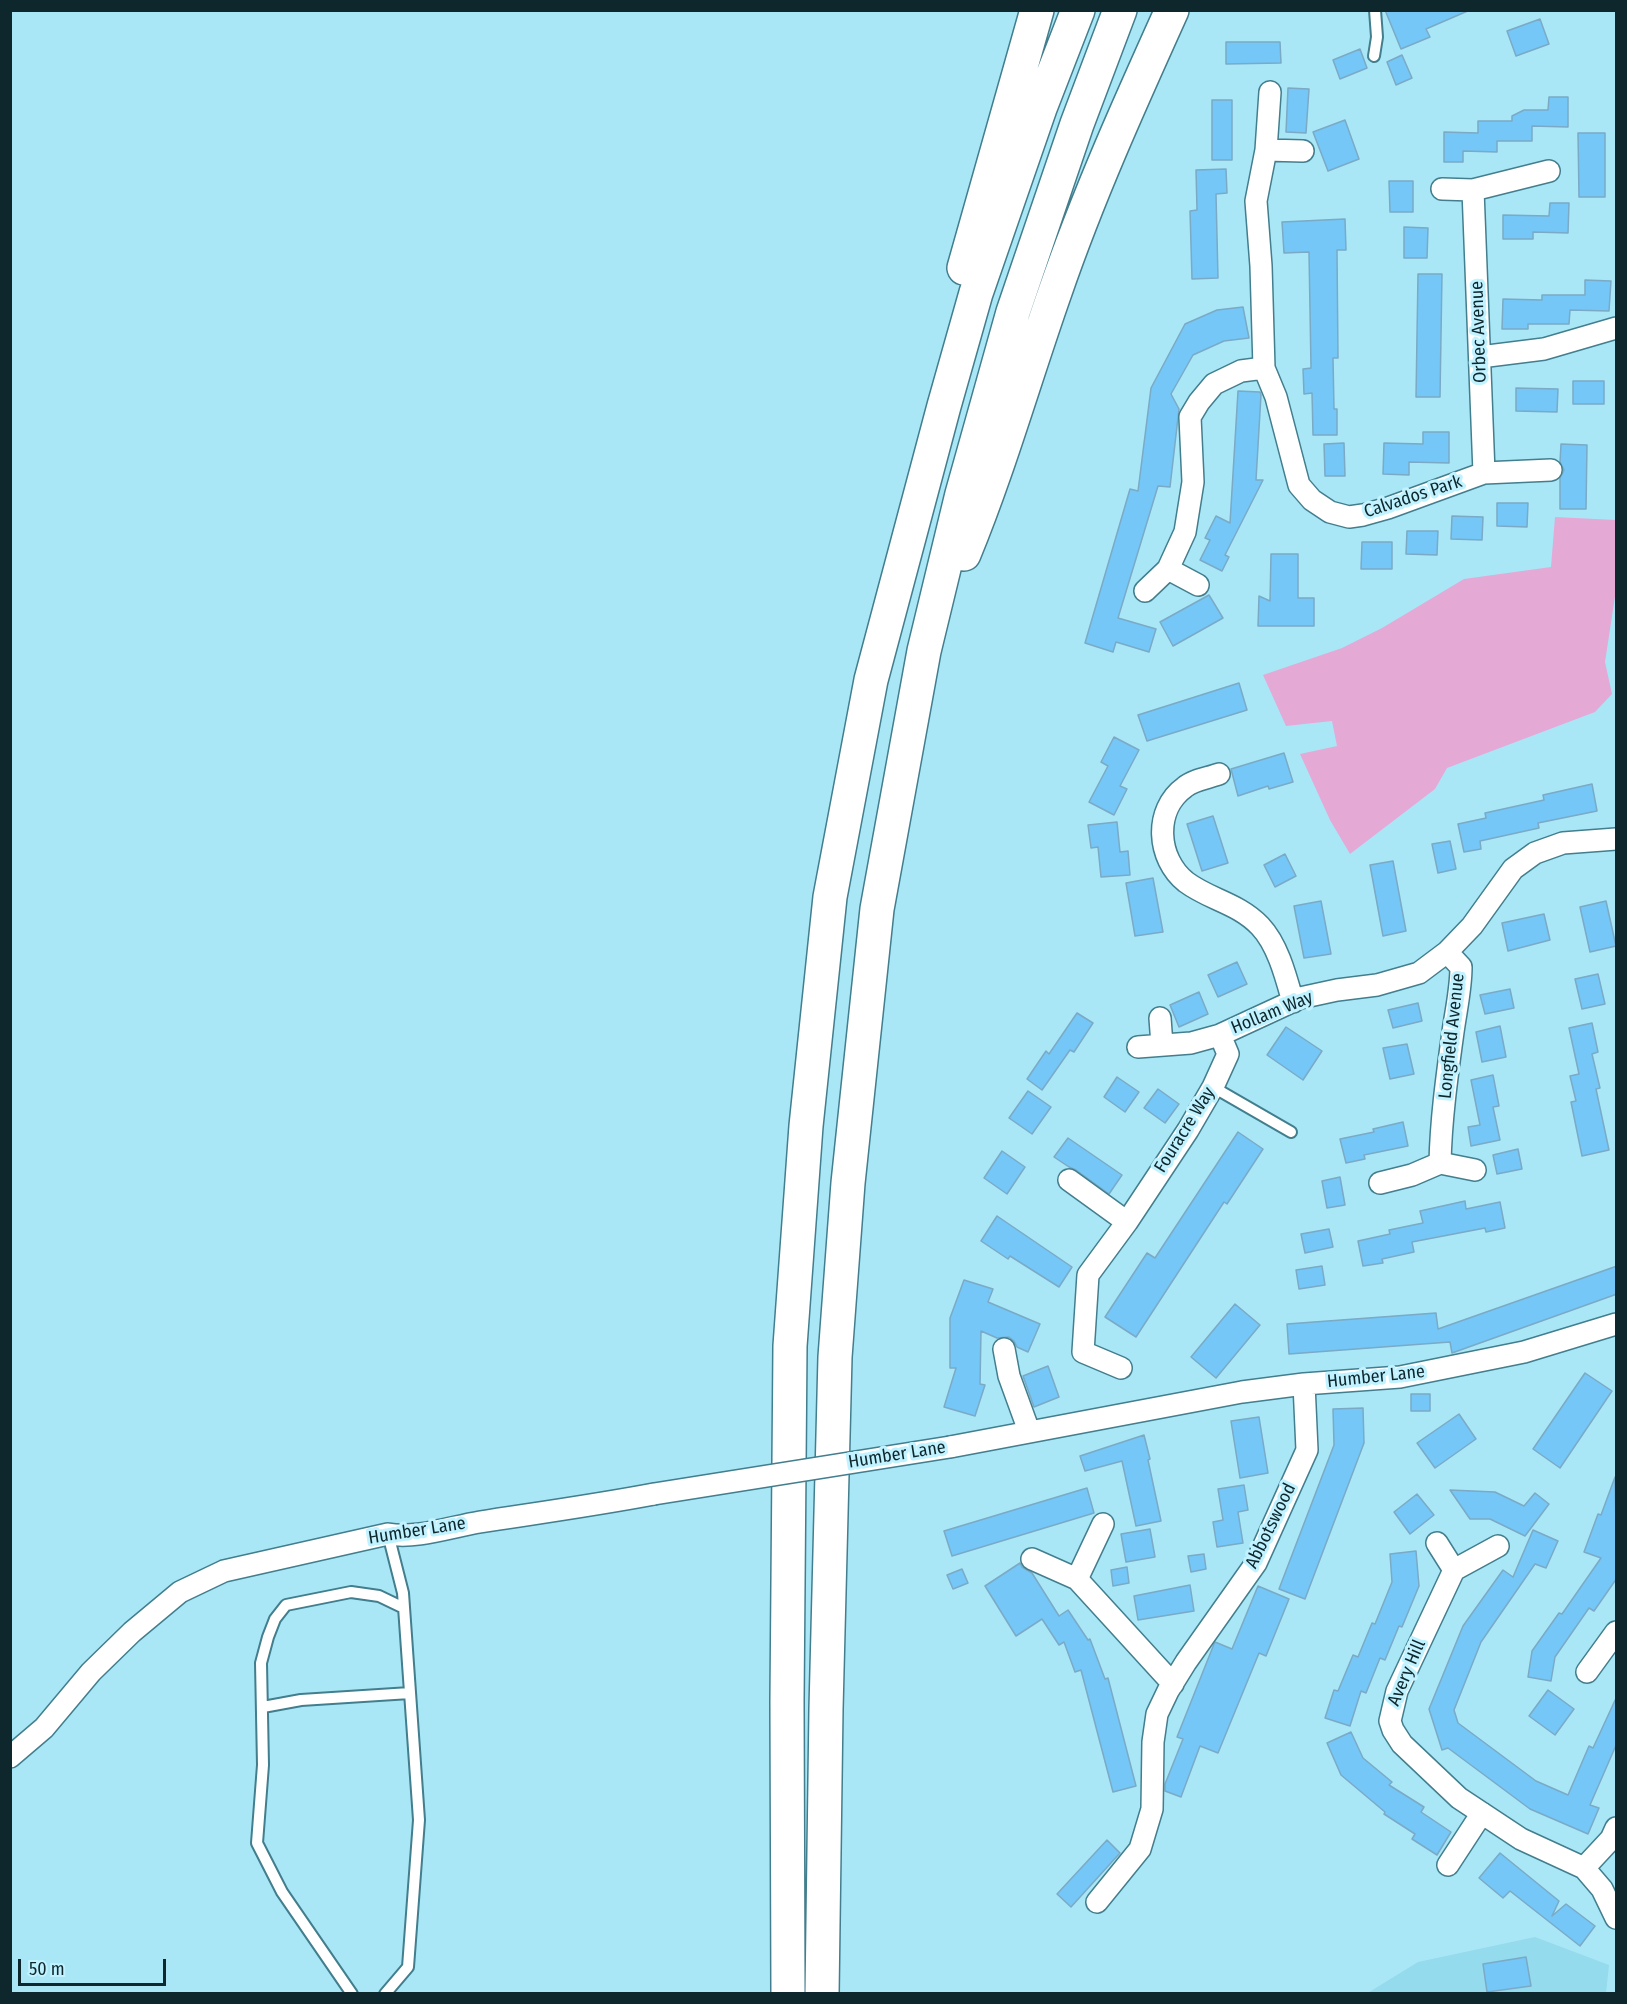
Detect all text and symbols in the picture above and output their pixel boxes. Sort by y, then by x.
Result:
street label: Orbec Avenue [1466,281,1492,383]
street label: Calvados Park [1361,471,1465,523]
street label: Longfield Avenue [1435,972,1469,1100]
street label: Hollam Way [1228,987,1316,1039]
street label: Fouracre Way [1150,1083,1220,1177]
street label: Humber Lane [1326,1361,1426,1393]
street label: Humber Lane [847,1437,947,1473]
street label: Abbotswood [1241,1480,1301,1572]
street label: Humber Lane [367,1513,467,1549]
street label: Avery Hill [1383,1637,1431,1709]
scale bar [21,1947,170,1985]
text: 50 m [29,1958,65,1980]

